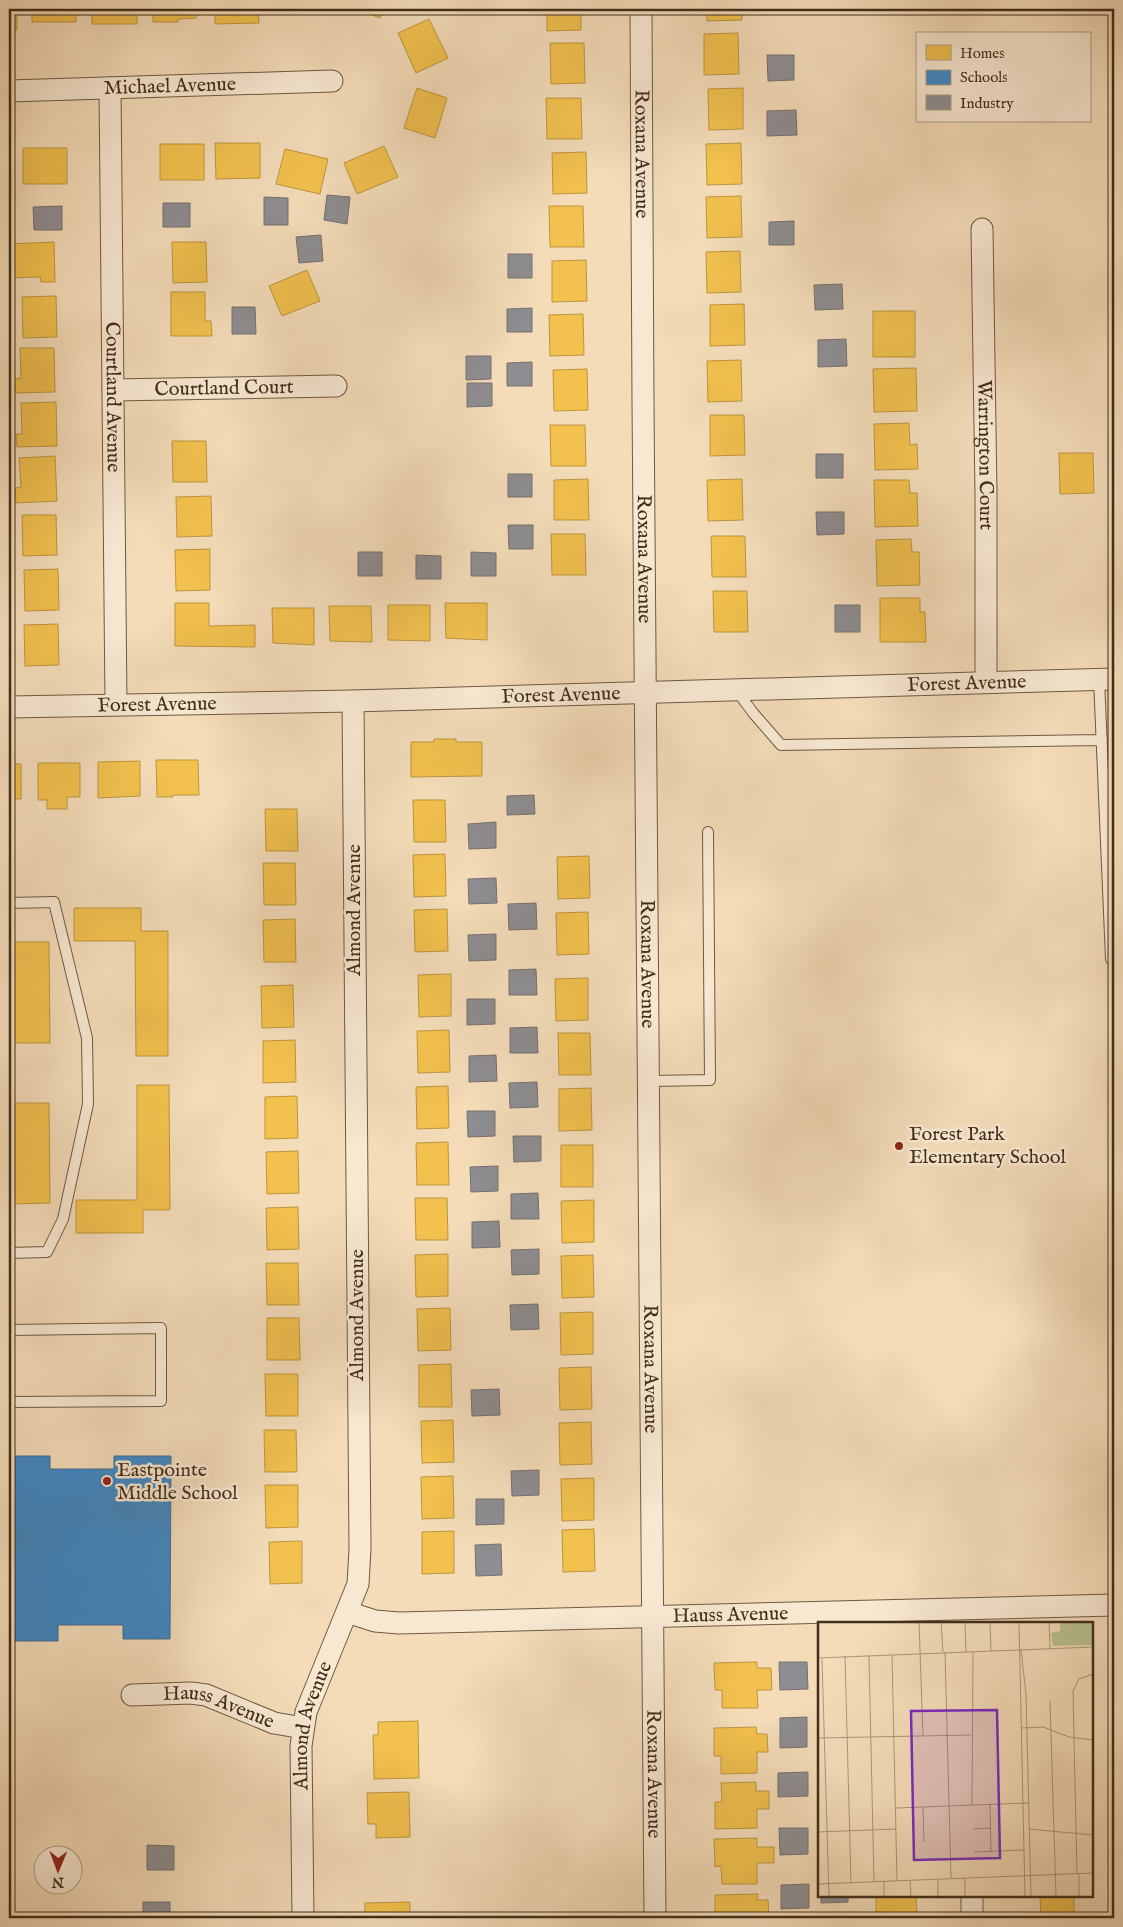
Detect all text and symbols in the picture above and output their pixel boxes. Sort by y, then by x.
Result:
legend [916,32,1090,122]
text: Homes [960,44,1004,63]
text: Schools [960,68,1008,87]
street label: Michael Avenue [103,71,236,101]
street label: Roxana Avenue [629,89,655,219]
text: Industry [960,94,1014,113]
street label: Courtland Avenue [100,322,126,472]
street label: Courtland Court [154,374,294,402]
street label: Warrington Court [972,380,999,530]
street label: Roxana Avenue [631,494,657,624]
street label: Forest Avenue [907,669,1027,697]
street label: Forest Avenue [501,681,621,709]
street label: Forest Avenue [97,691,217,718]
street label: Almond Avenue [342,844,367,977]
street label: Roxana Avenue [634,899,660,1029]
place label: Forest Park Elementary School [909,1122,1067,1170]
marker: Forest Park Elementary School [893,1140,905,1152]
street label: Almond Avenue [345,1249,370,1382]
street label: Roxana Avenue [638,1304,664,1434]
place label: Eastpointe Middle School [117,1458,238,1506]
marker: Eastpointe Middle School [101,1475,113,1487]
street label: Hauss Avenue [672,1601,789,1629]
inset map [818,1622,1093,1897]
street label: Almond Avenue [288,1658,338,1791]
street label: Hauss Avenue [163,1680,278,1734]
street label: Roxana Avenue [641,1709,667,1839]
north arrow [32,1844,82,1894]
text: N [52,1873,65,1891]

